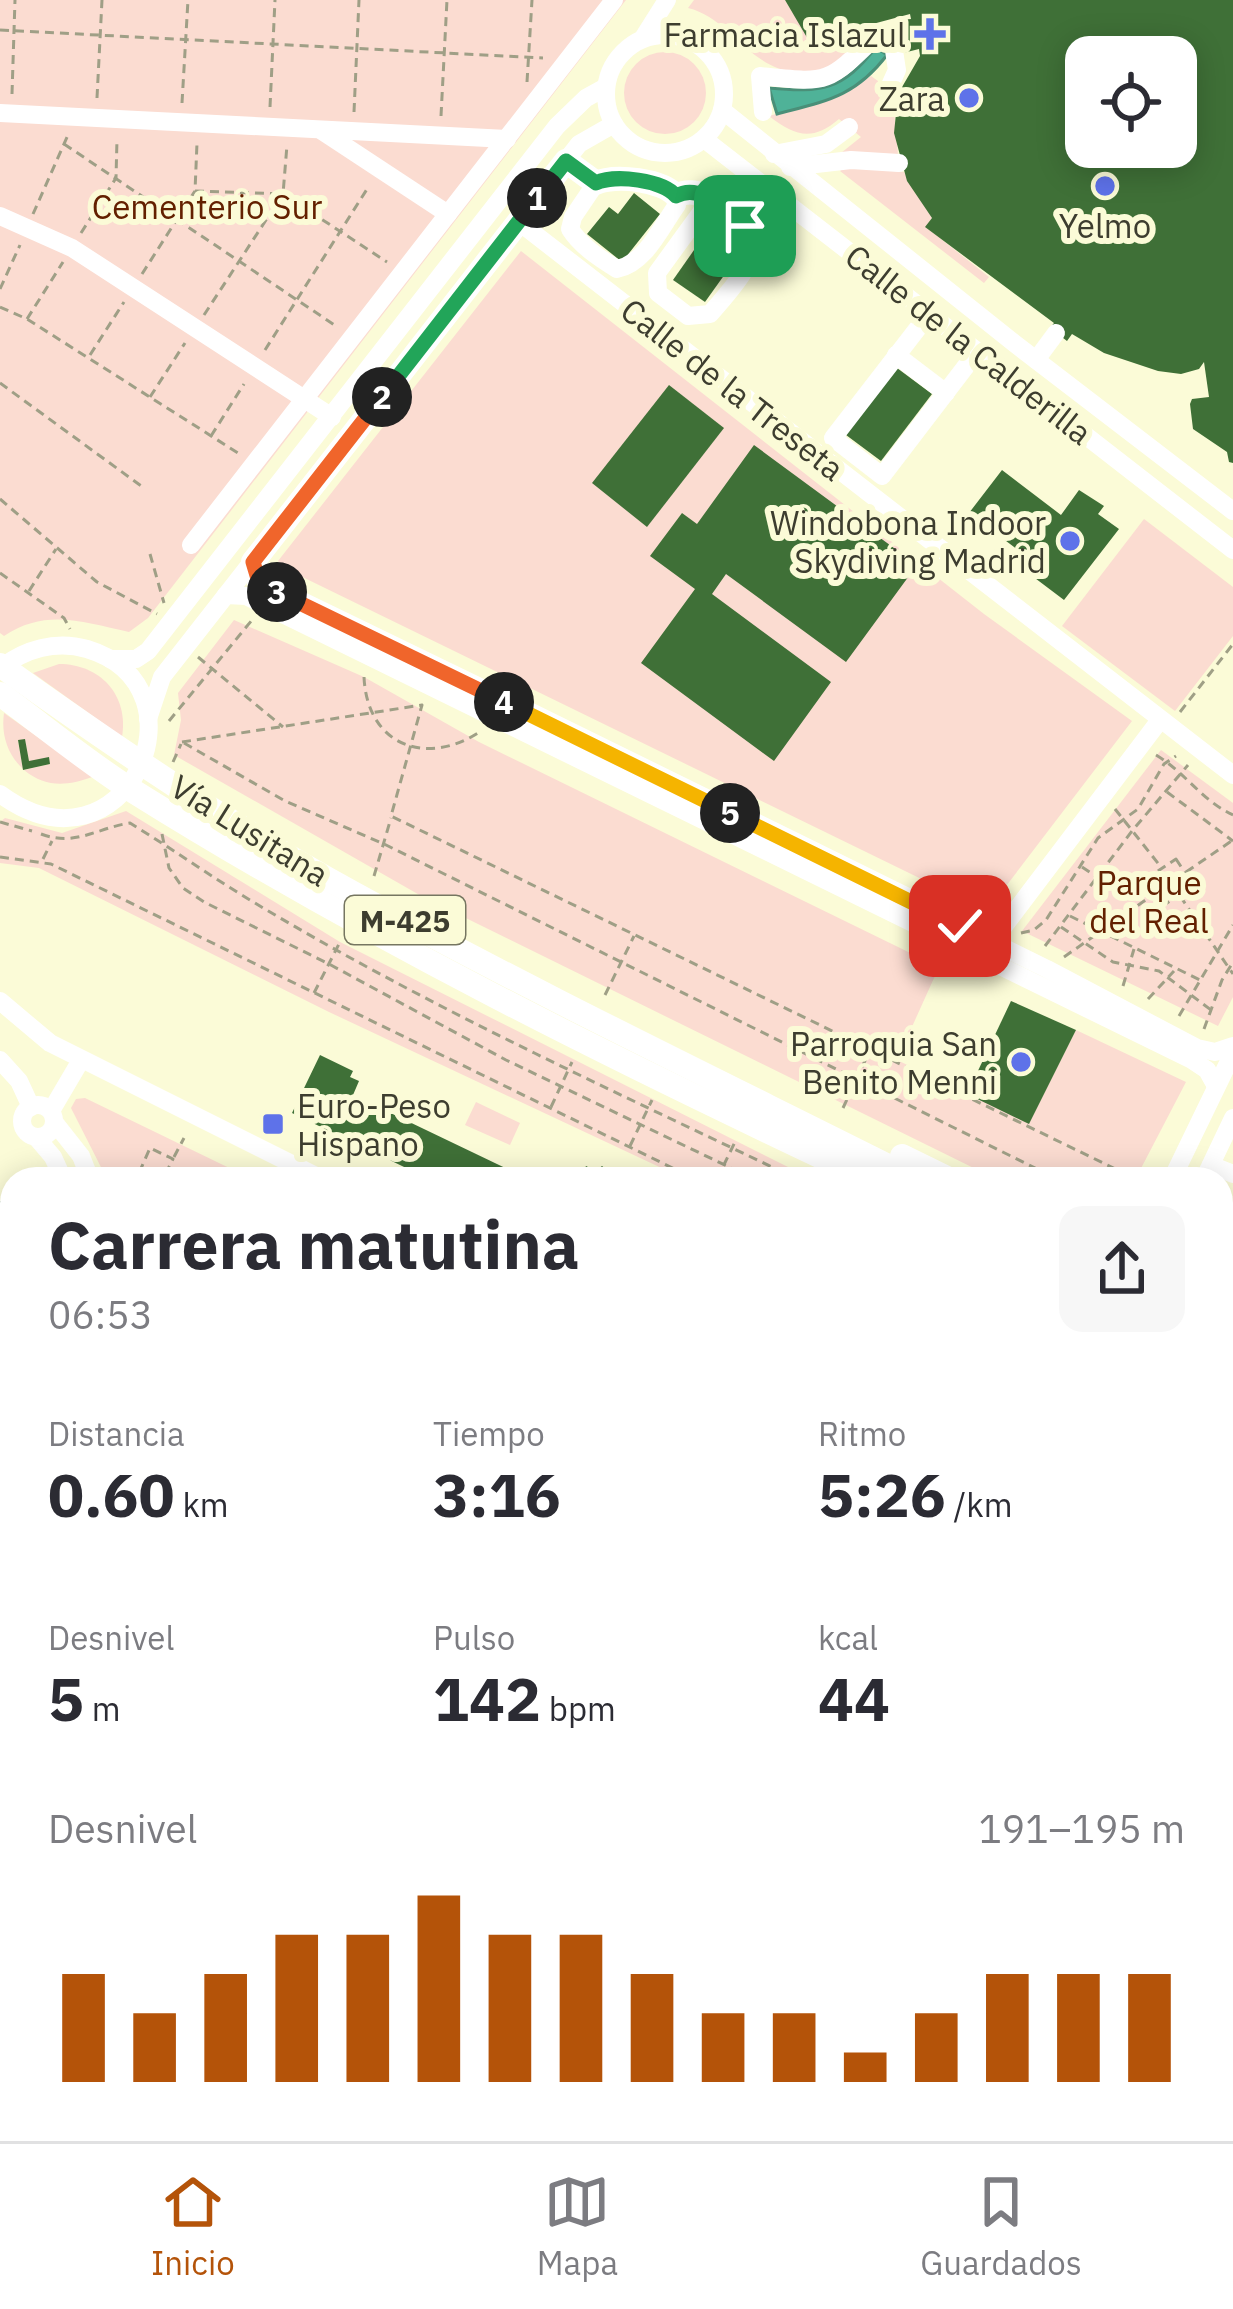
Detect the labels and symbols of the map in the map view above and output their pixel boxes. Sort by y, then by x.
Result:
place label: Farmacia Islazul [664,13,906,56]
marker: Farmacia Islazul [917,21,943,47]
place label: Zara [879,77,945,120]
marker: Zara [956,85,982,111]
pin: 1 [507,168,567,228]
marker: Yelmo [1092,173,1118,199]
pin [694,175,796,277]
park label: Cementerio Sur [92,185,322,228]
place label: Yelmo [1059,204,1151,247]
street label: Calle de la Calderilla [837,234,1101,454]
street label: Calle de la Treseta [613,288,853,490]
pin: 2 [352,367,412,427]
place label: Windobona Indoor Skydiving Madrid [770,501,1046,582]
marker: Windobona Indoor Skydiving Madrid [1057,528,1083,554]
pin: 3 [247,562,307,622]
pin: 4 [474,672,534,732]
street label: Vía Lusitana [163,764,337,896]
pin: 5 [700,783,760,843]
park label: Parque del Real [1089,861,1209,942]
pin [909,875,1011,977]
road number: M-425 [345,896,465,944]
place label: Parroquia San Benito Menni [790,1022,997,1103]
marker: Parroquia San Benito Menni [1008,1049,1034,1075]
place label: Euro-Peso Hispano [297,1084,451,1165]
marker: Euro-Peso Hispano [260,1111,286,1137]

